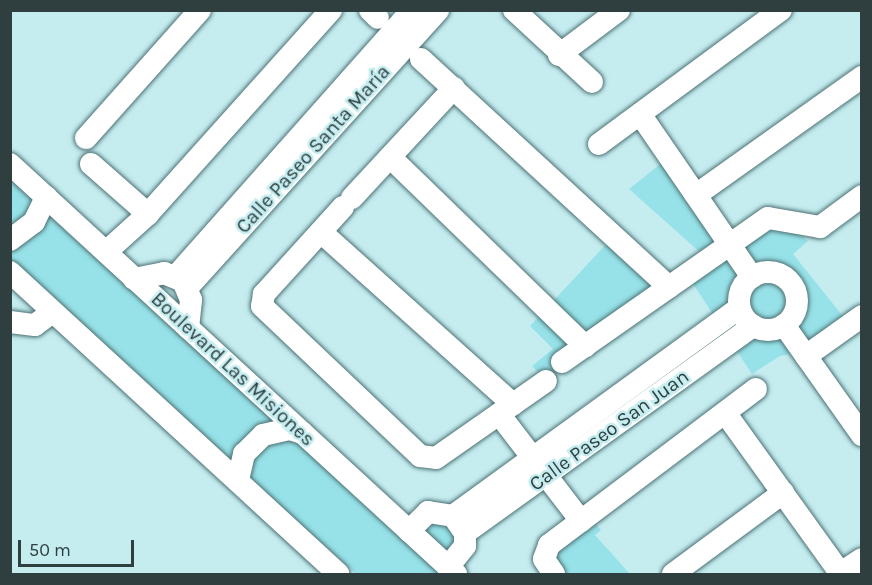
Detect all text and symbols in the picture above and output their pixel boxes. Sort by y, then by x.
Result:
street label: Calle Paseo Santa María [231,60,395,238]
street label: Boulevard Las Misiones [146,287,320,451]
street label: Calle Paseo San Juan [525,364,693,496]
scale bar [21,528,136,566]
text: 50 m [29,539,71,561]

